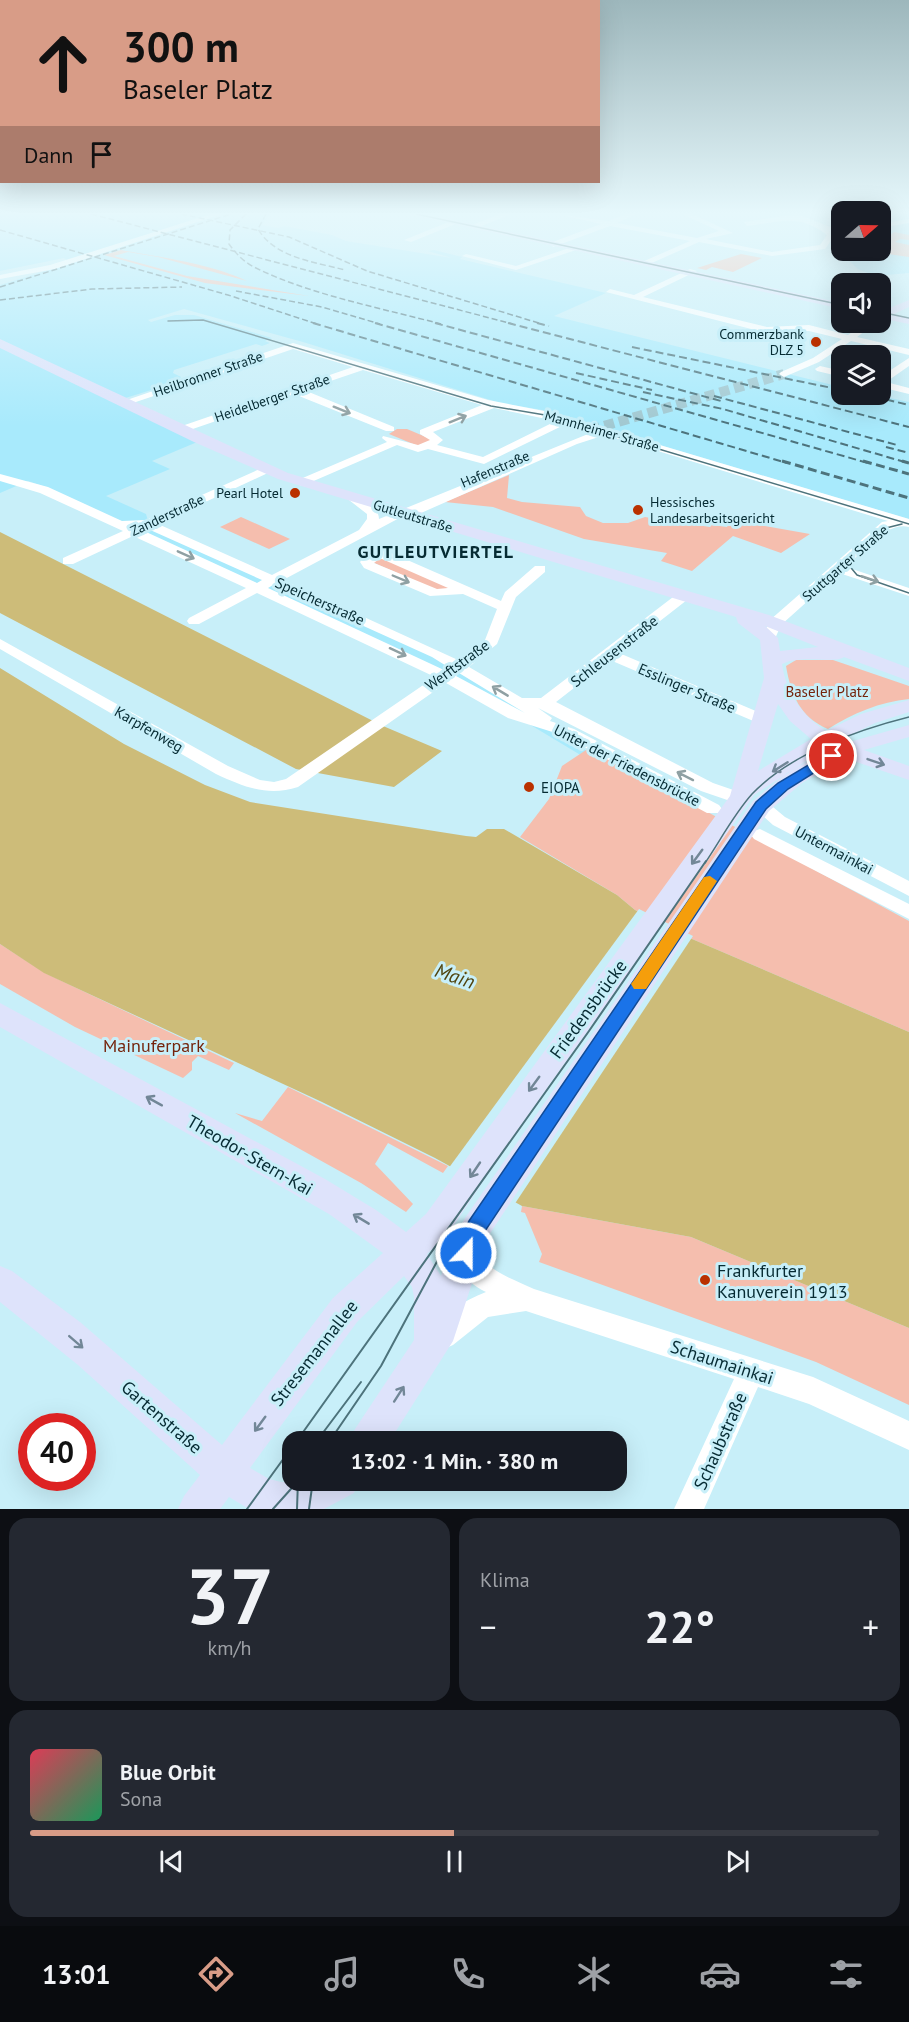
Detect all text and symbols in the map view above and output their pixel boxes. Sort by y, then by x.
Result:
text: 300 m [123,19,239,74]
icon: ahead [24,24,102,102]
text: Baseler Platz [123,72,273,106]
icon: arrive [85,138,118,171]
text: Dann [24,141,73,169]
north arrow [831,201,891,261]
map controls [831,201,891,405]
button: sound [831,273,891,333]
place label: Commerzbank DLZ 5 [719,325,804,359]
marker: Commerzbank DLZ 5 [809,335,823,349]
button: layers [831,345,891,405]
street label: Heilbronner Straße [151,347,265,401]
street label: Heidelberger Straße [212,370,332,426]
one-way arrow [332,405,351,416]
street label: Mannheimer Straße [543,406,661,456]
one-way arrow [448,412,467,423]
street label: Hafenstraße [458,446,532,492]
place label: Pearl Hotel [216,484,283,502]
marker: Pearl Hotel [288,486,302,500]
street label: Zanderstraße [127,490,207,540]
place label: Hessisches Landesarbeitsgericht [650,493,775,527]
street label: Gutleutstraße [371,495,455,537]
marker: Hessisches Landesarbeitsgericht [631,503,645,517]
street label: Stuttgarter Straße [798,521,892,605]
district label: GUTLEUTVIERTEL [357,540,515,563]
one-way arrow [177,549,195,561]
street label: Speicherstraße [272,573,368,629]
one-way arrow [391,574,409,585]
one-way arrow [860,574,879,585]
street label: Schleusenstraße [567,611,661,691]
street label: Werftstraße [421,635,493,695]
one-way arrow [389,647,407,659]
street label: Esslinger Straße [635,659,739,717]
park label: Baseler Platz [785,682,869,701]
one-way arrow [491,685,508,697]
street label: Karpfenweg [111,702,187,756]
street label: Unter der Friedensbrücke [551,720,703,810]
pin [806,730,857,781]
icon: arrive [815,739,848,772]
one-way arrow [866,757,885,768]
one-way arrow [772,761,789,773]
one-way arrow [677,770,695,781]
place label: EIOPA [541,778,580,797]
marker: EIOPA [522,780,536,794]
street label: Untermainkai [792,821,876,879]
one-way arrow [691,849,703,865]
street label: Friedensbrücke [544,955,632,1063]
water label: Main [432,957,478,995]
park label: Mainuferpark [103,1034,205,1057]
one-way arrow [528,1075,540,1091]
one-way arrow [146,1095,164,1106]
street label: Theodor-Stern-Kai [183,1110,317,1200]
one-way arrow [468,1161,480,1178]
one-way arrow [352,1213,369,1225]
position arrow [434,1221,498,1285]
place label: Frankfurter Kanuverein 1913 [717,1259,848,1303]
marker: Frankfurter Kanuverein 1913 [698,1273,712,1287]
street label: Stresemannallee [265,1295,363,1411]
one-way arrow [68,1335,83,1349]
street label: Schaumainkai [668,1335,776,1389]
street label: Gartenstraße [117,1376,207,1458]
one-way arrow [394,1386,406,1403]
street label: Schaubstraße [688,1389,752,1493]
speed limit sign: 40 [18,1413,96,1491]
one-way arrow [253,1416,266,1432]
text: 13:02 · 1 Min. · 380 m [351,1447,558,1475]
text: 37 [185,1545,274,1646]
text: Klima [480,1567,530,1593]
text: 22° [644,1597,715,1655]
text: − [480,1605,497,1648]
text: + [862,1605,879,1648]
text: km/h [208,1635,251,1661]
text: Blue Orbit [120,1758,216,1786]
text: Sona [120,1786,162,1812]
icon: previous [155,1845,188,1878]
icon: pause [438,1845,471,1878]
icon: next [721,1845,754,1878]
icon: directions [195,1953,237,1995]
icon: music [321,1953,363,1995]
icon: phone [447,1953,489,1995]
icon: climate [573,1953,615,1995]
icon: car [699,1953,741,1995]
icon: filters [825,1953,867,1995]
text: 13:01 [42,1957,111,1991]

